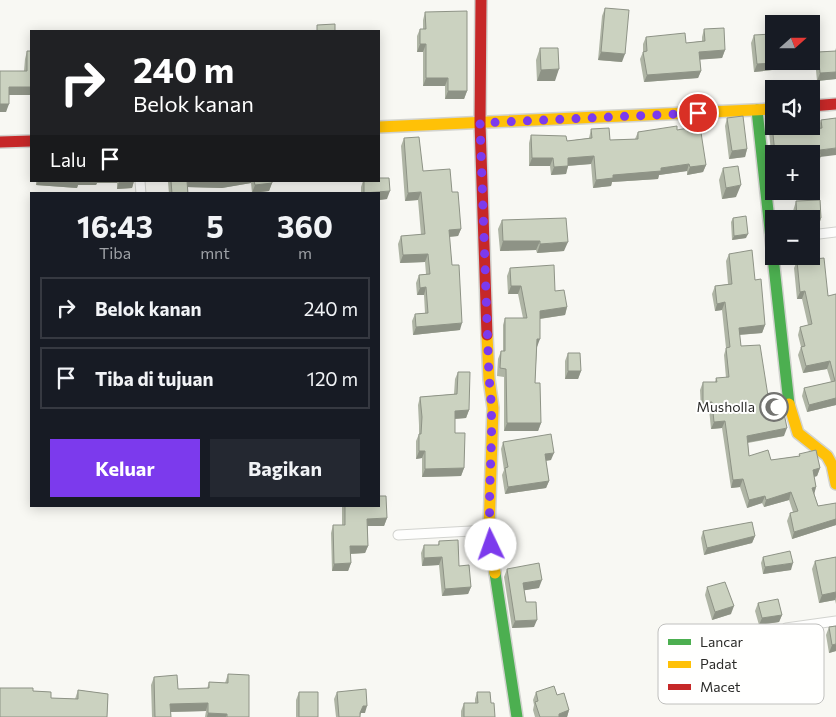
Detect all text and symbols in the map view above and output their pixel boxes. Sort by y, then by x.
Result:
north arrow [765,15,820,70]
map controls [765,15,820,265]
text: 240 m [133,47,234,90]
icon: right [50,50,115,115]
button: sound [765,80,820,135]
text: Belok kanan [133,90,254,117]
pin [677,92,719,134]
icon: arrive [684,99,712,127]
icon: arrive [96,145,124,173]
button: + [765,145,820,200]
text: Lalu [50,148,86,171]
text: 16:43 [77,207,153,244]
text: 5 [206,207,224,244]
text: 360 [277,207,333,244]
button: − [765,210,820,265]
text: Tiba [99,243,131,262]
text: mnt [200,243,230,262]
text: m [298,243,312,262]
icon: right [52,294,80,322]
text: Belok kanan [95,297,202,320]
text: 240 m [304,297,358,320]
icon: arrive [52,364,80,392]
text: Tiba di tujuan [95,367,213,390]
text: 120 m [307,367,358,390]
mosque icon: Musholla [759,392,789,422]
place label: Musholla [697,398,755,415]
button: Keluar [50,439,200,497]
button: Bagikan [210,439,360,497]
position arrow [464,518,516,570]
legend [658,624,824,704]
text: Lancar [700,633,744,650]
text: Padat [700,655,738,672]
text: Macet [700,678,741,695]

